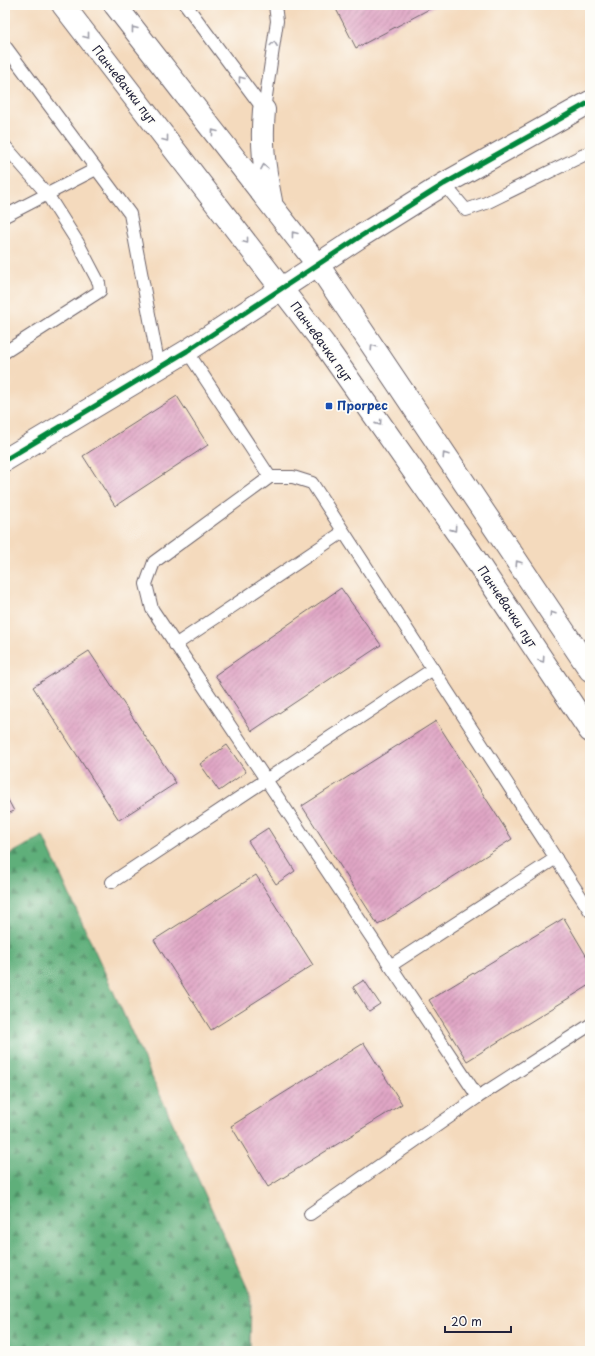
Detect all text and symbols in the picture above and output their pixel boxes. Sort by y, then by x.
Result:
one-way arrow [131,27,138,34]
one-way arrow [82,31,89,38]
street label: Панчевачки пут [88,41,161,128]
one-way arrow [269,41,278,47]
one-way arrow [239,76,246,83]
one-way arrow [212,129,219,136]
one-way arrow [162,134,169,141]
one-way arrow [260,164,269,171]
one-way arrow [292,232,299,239]
one-way arrow [241,237,248,244]
street label: Панчевачки пут [286,297,357,386]
one-way arrow [370,344,377,351]
place label: Прогрес [337,396,388,414]
marker: Прогрес [324,401,334,411]
one-way arrow [374,418,381,425]
one-way arrow [442,452,450,459]
one-way arrow [449,525,457,532]
one-way arrow [515,560,523,567]
street label: Панчевачки пут [474,562,542,651]
one-way arrow [549,611,557,618]
one-way arrow [538,656,545,663]
scale bar [445,1308,511,1334]
text: 20 m [451,1312,482,1330]

